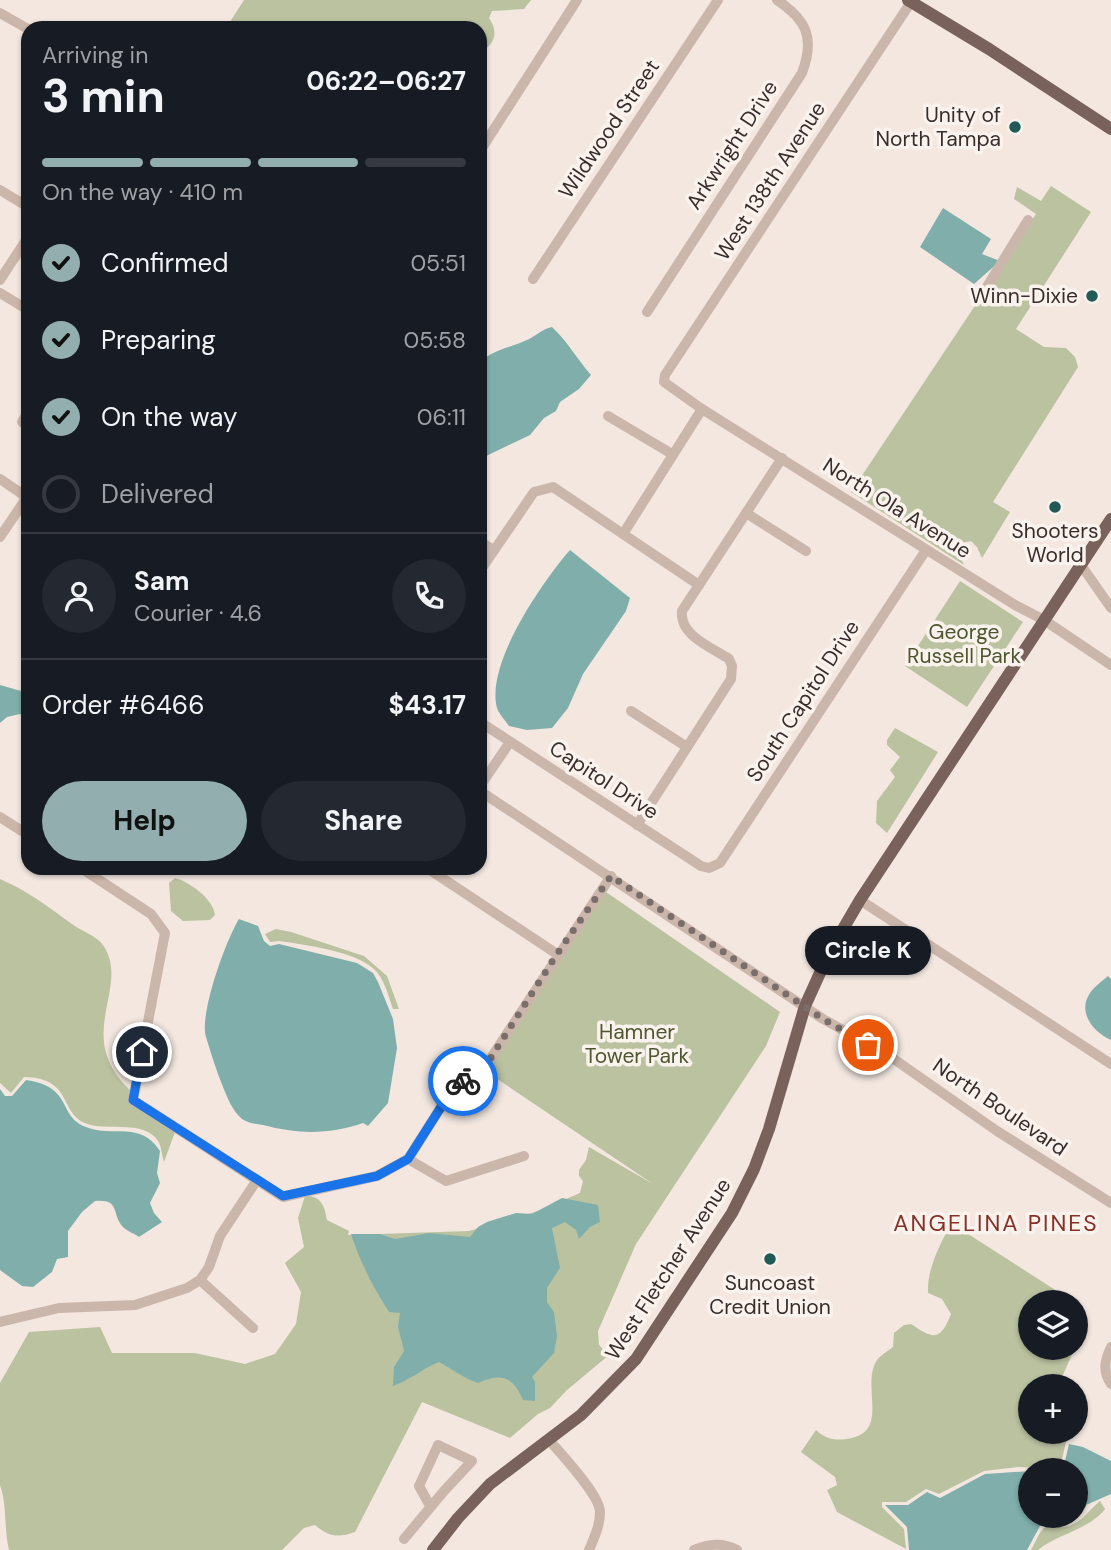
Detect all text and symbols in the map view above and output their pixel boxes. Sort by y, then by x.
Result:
text: Arriving in [42,40,148,70]
street label: Wildwood Street [552,54,666,204]
text: 06:22–06:27 [306,64,466,98]
text: 3 min [42,66,165,126]
street label: Arkwright Drive [680,75,784,215]
street label: West 138th Avenue [708,96,832,266]
place label: Unity of North Tampa [875,101,1001,153]
marker: Unity of North Tampa [1007,119,1023,135]
text: On the way · 410 m [42,177,243,207]
icon: check [42,244,80,282]
text: Confirmed [101,246,228,280]
text: 05:51 [410,248,466,278]
place label: Winn-Dixie [970,282,1078,310]
marker: Winn-Dixie [1084,288,1100,304]
icon: check [42,321,80,359]
text: Preparing [101,323,216,357]
text: 05:58 [404,325,466,355]
icon: check [42,398,80,436]
text: On the way [101,400,237,434]
text: 06:11 [417,402,466,432]
street label: North Ola Avenue [818,451,977,565]
text: Delivered [101,477,214,511]
marker: Shooters World [1047,499,1063,515]
place label: Shooters World [1012,517,1098,569]
button: person [42,559,116,633]
button: phone [392,559,466,633]
text: Sam [134,564,189,598]
text: Courier · 4.6 [134,598,262,628]
street label: South Capitol Drive [740,615,866,787]
park label: George Russell Park [907,618,1021,670]
text: Order #6466 [42,688,205,722]
text: $43.17 [389,688,466,722]
street label: Capitol Drive [544,734,664,826]
button: Help [42,781,247,861]
button: Share [261,781,466,861]
callout: Circle K [805,926,931,975]
text: Circle K [825,935,911,965]
pin [838,1015,898,1075]
park label: Hamner Tower Park [585,1018,690,1070]
pin [112,1022,172,1082]
icon: bag [849,1026,887,1064]
icon: home [123,1033,161,1071]
courier [428,1046,498,1116]
street label: North Boulevard [927,1052,1073,1162]
icon: bike [444,1062,482,1100]
street label: West Fletcher Avenue [599,1173,737,1365]
district label: ANGELINA PINES [893,1208,1099,1238]
marker: Suncoast Credit Union [762,1251,778,1267]
place label: Suncoast Credit Union [709,1269,831,1321]
map controls [1018,1290,1088,1528]
button: layers [1018,1290,1088,1360]
button: + [1018,1374,1088,1444]
button: − [1018,1458,1088,1528]

